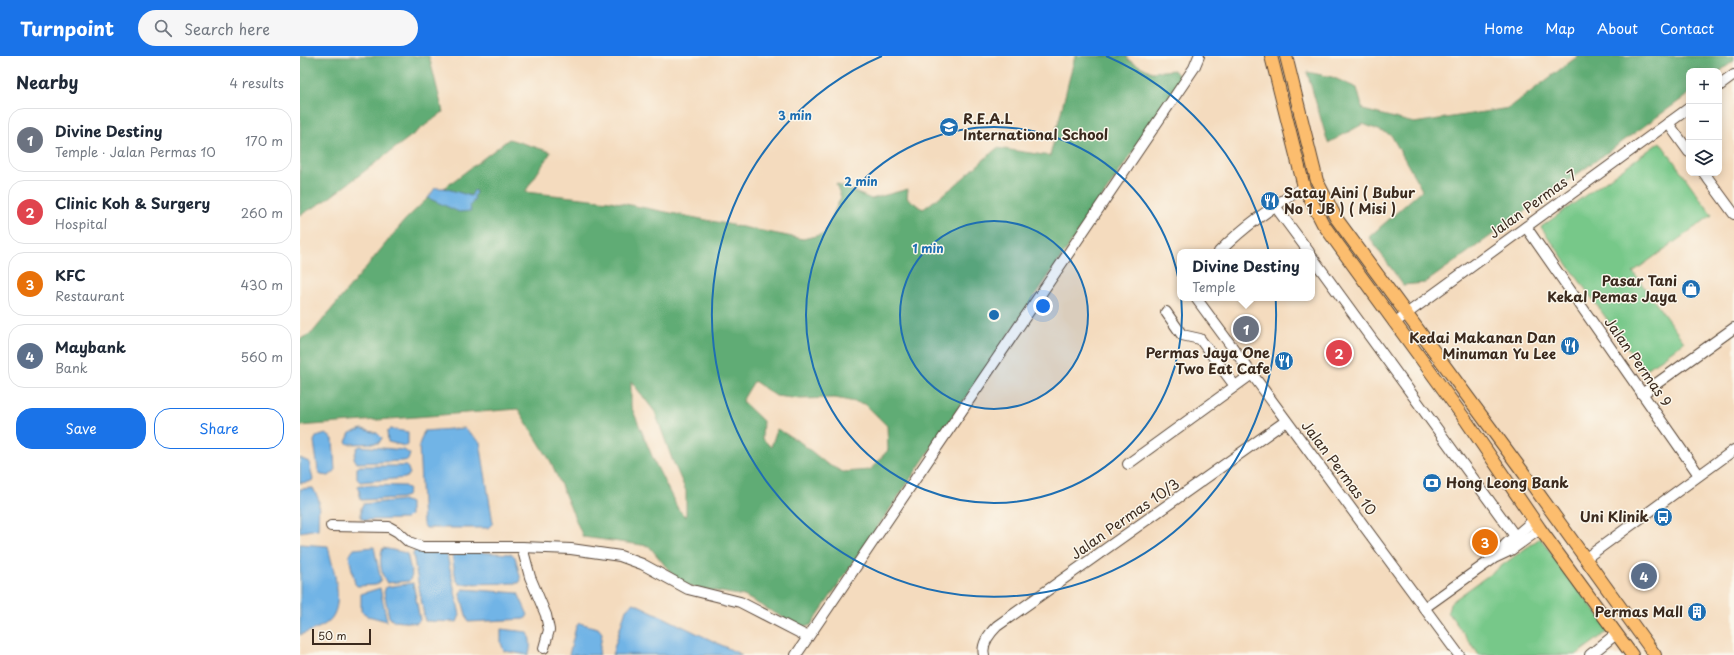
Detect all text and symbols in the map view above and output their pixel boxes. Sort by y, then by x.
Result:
search box [138,10,418,46]
text: Turnpoint [20,14,114,42]
icon: search [152,17,174,39]
text: Search here [184,17,270,40]
text: Home [1484,18,1523,39]
text: Map [1545,18,1575,39]
text: About [1597,18,1638,39]
text: Contact [1660,18,1714,39]
map controls [1686,68,1722,176]
button: + [1686,68,1722,104]
text: Nearby [16,69,78,95]
text: 4 results [230,73,284,92]
button: − [1686,104,1722,140]
text: 3 min [778,106,812,124]
place label: R.E.A.L International School [963,108,1108,145]
school or university icon: R.E.A.L International School [938,116,960,138]
text: Divine Destiny [55,119,163,142]
text: 1 [27,131,33,150]
text: 170 m [245,131,283,150]
button: layers [1686,140,1722,176]
text: Temple · Jalan Permas 10 [55,142,216,161]
street label: Jalan Permas 7 [1484,164,1581,243]
text: 2 min [844,172,878,190]
place label: Satay Aini ( Bubur No 1 JB ) ( Misi ) [1284,182,1416,219]
restaurant icon: Satay Aini ( Bubur No 1 JB ) ( Misi ) [1259,190,1281,212]
text: Clinic Koh & Surgery [55,191,210,214]
text: 2 [25,203,35,222]
text: 260 m [241,203,283,222]
text: Hospital [55,214,107,233]
text: 1 min [912,239,944,257]
popup [1177,249,1315,301]
text: Divine Destiny [1192,254,1300,277]
text: KFC [55,263,86,286]
place label: Pasar Tani Kekal Pemas Jaya [1547,270,1678,307]
text: 3 [26,275,34,294]
text: 430 m [241,275,283,294]
text: Temple [1192,277,1236,296]
shop icon: Pasar Tani Kekal Pemas Jaya [1680,278,1702,300]
text: Restaurant [55,286,125,305]
your location [1033,296,1053,316]
centre of rings [987,308,1001,322]
street label: Jalan Permas 9 [1600,313,1677,411]
pin: 1 [1233,314,1259,344]
place label: Kedai Makanan Dan Minuman Yu Lee [1409,327,1556,364]
text: Maybank [55,335,126,358]
restaurant icon: Kedai Makanan Dan Minuman Yu Lee [1559,335,1581,357]
pin: 2 [1326,338,1352,368]
place label: Permas Jaya One Two Eat Cafe [1146,342,1270,379]
text: 4 [26,347,34,366]
text: 560 m [241,347,283,366]
restaurant icon: Permas Jaya One Two Eat Cafe [1273,350,1295,372]
text: Bank [55,358,88,377]
button: Save [16,408,146,449]
button: Share [154,408,284,449]
street label: Jalan Permas 10 [1297,416,1382,519]
bank icon: Hong Leong Bank [1421,472,1443,494]
place label: Hong Leong Bank [1446,472,1569,493]
street label: Jalan Permas 10/3 [1066,473,1183,564]
place label: Uni Klinik [1580,506,1650,527]
bus stop icon: Uni Klinik [1652,506,1674,528]
pin: 3 [1472,527,1498,557]
pin: 4 [1631,561,1657,591]
place label: Permas Mall [1595,601,1683,622]
building icon: Permas Mall [1686,601,1708,623]
scale bar [312,627,371,646]
text: 50 m [318,627,347,644]

